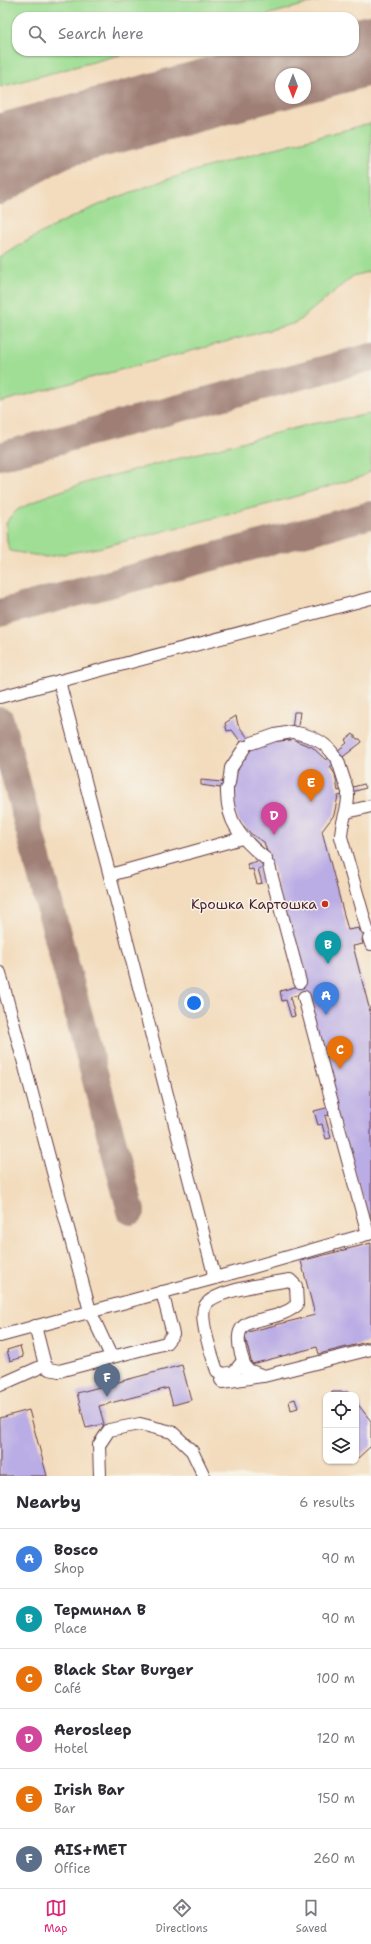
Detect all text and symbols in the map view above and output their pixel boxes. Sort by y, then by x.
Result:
search box [12,12,359,56]
icon: search [26,23,48,45]
text: Search here [58,24,144,44]
north arrow [275,68,311,104]
pin: E [298,769,324,802]
pin: D [261,802,287,835]
place label: Крошка Картошка [191,895,317,913]
marker: Крошка Картошка [320,899,330,909]
pin: B [315,931,341,964]
pin: A [313,982,339,1015]
your location [184,993,204,1013]
pin: C [327,1036,353,1069]
pin: F [94,1364,120,1397]
map controls [323,1392,359,1464]
button: locate [323,1392,359,1428]
button: layers [323,1428,359,1464]
text: Nearby [16,1491,81,1513]
text: 6 results [299,1494,355,1511]
text: Bosco [54,1540,98,1560]
text: A [24,1550,34,1567]
text: 90 m [321,1550,355,1567]
text: Shop [54,1560,84,1577]
text: Терминал B [54,1600,146,1620]
text: B [25,1610,33,1627]
text: 90 m [321,1610,355,1627]
text: Place [54,1620,87,1637]
text: Black Star Burger [54,1660,193,1680]
text: C [25,1670,33,1687]
text: 100 m [316,1670,355,1687]
text: Café [54,1680,81,1697]
text: Aerosleep [54,1720,132,1740]
text: D [24,1730,34,1747]
text: 120 m [317,1730,355,1747]
text: Hotel [54,1740,88,1757]
text: Irish Bar [54,1780,125,1800]
text: E [25,1790,33,1807]
text: 150 m [317,1790,355,1807]
text: Bar [54,1800,76,1817]
text: AIS+MET [54,1840,127,1860]
text: F [25,1850,33,1867]
text: 260 m [313,1850,355,1867]
text: Office [54,1860,91,1877]
tab: Map [44,1897,68,1936]
tab: Directions [155,1897,208,1936]
tab: Saved [296,1897,327,1936]

